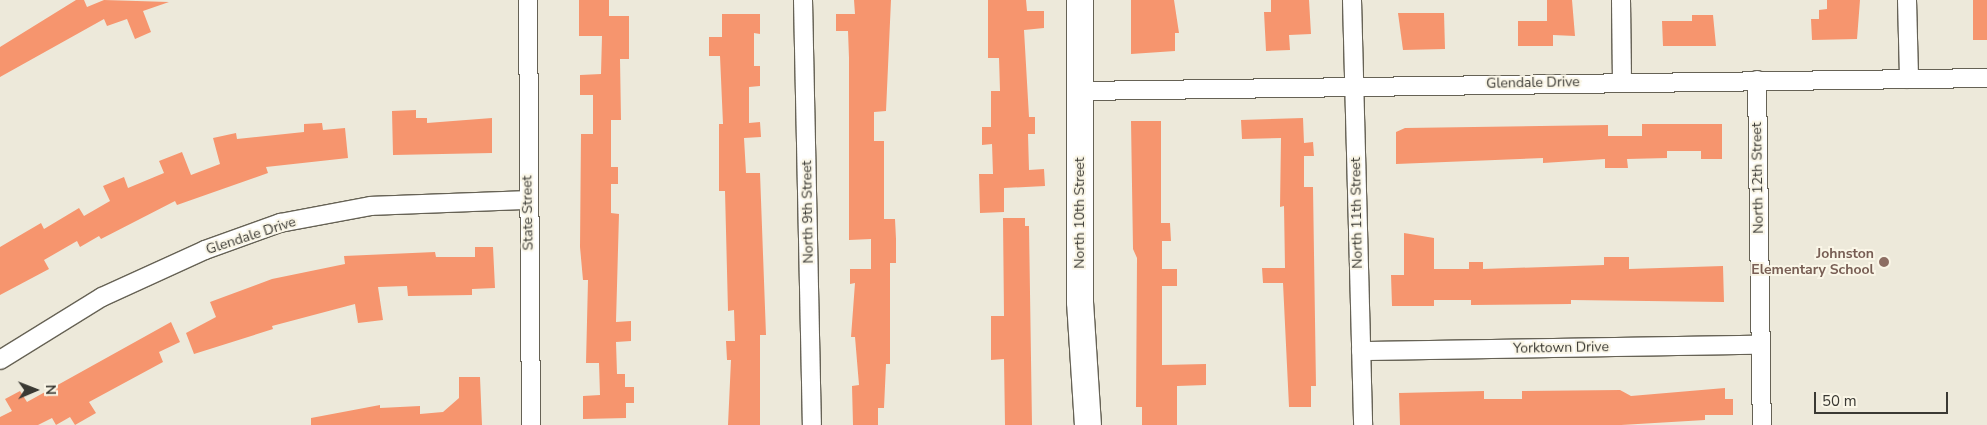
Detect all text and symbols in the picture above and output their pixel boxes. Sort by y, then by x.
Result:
street label: Glendale Drive [1486,74,1580,92]
street label: North 12th Street [1749,122,1767,234]
street label: North 10th Street [1072,157,1088,269]
street label: North 11th Street [1348,157,1366,269]
street label: North 9th Street [799,160,817,264]
street label: State Street [519,175,537,251]
street label: Glendale Drive [204,214,298,258]
place label: Johnston Elementary School [1751,246,1874,278]
marker: Johnston Elementary School [1878,256,1890,268]
street label: Yorktown Drive [1513,339,1609,357]
north arrow [10,365,60,415]
scale bar [1817,382,1951,414]
text: N [41,384,60,395]
text: 50 m [1822,391,1857,411]

